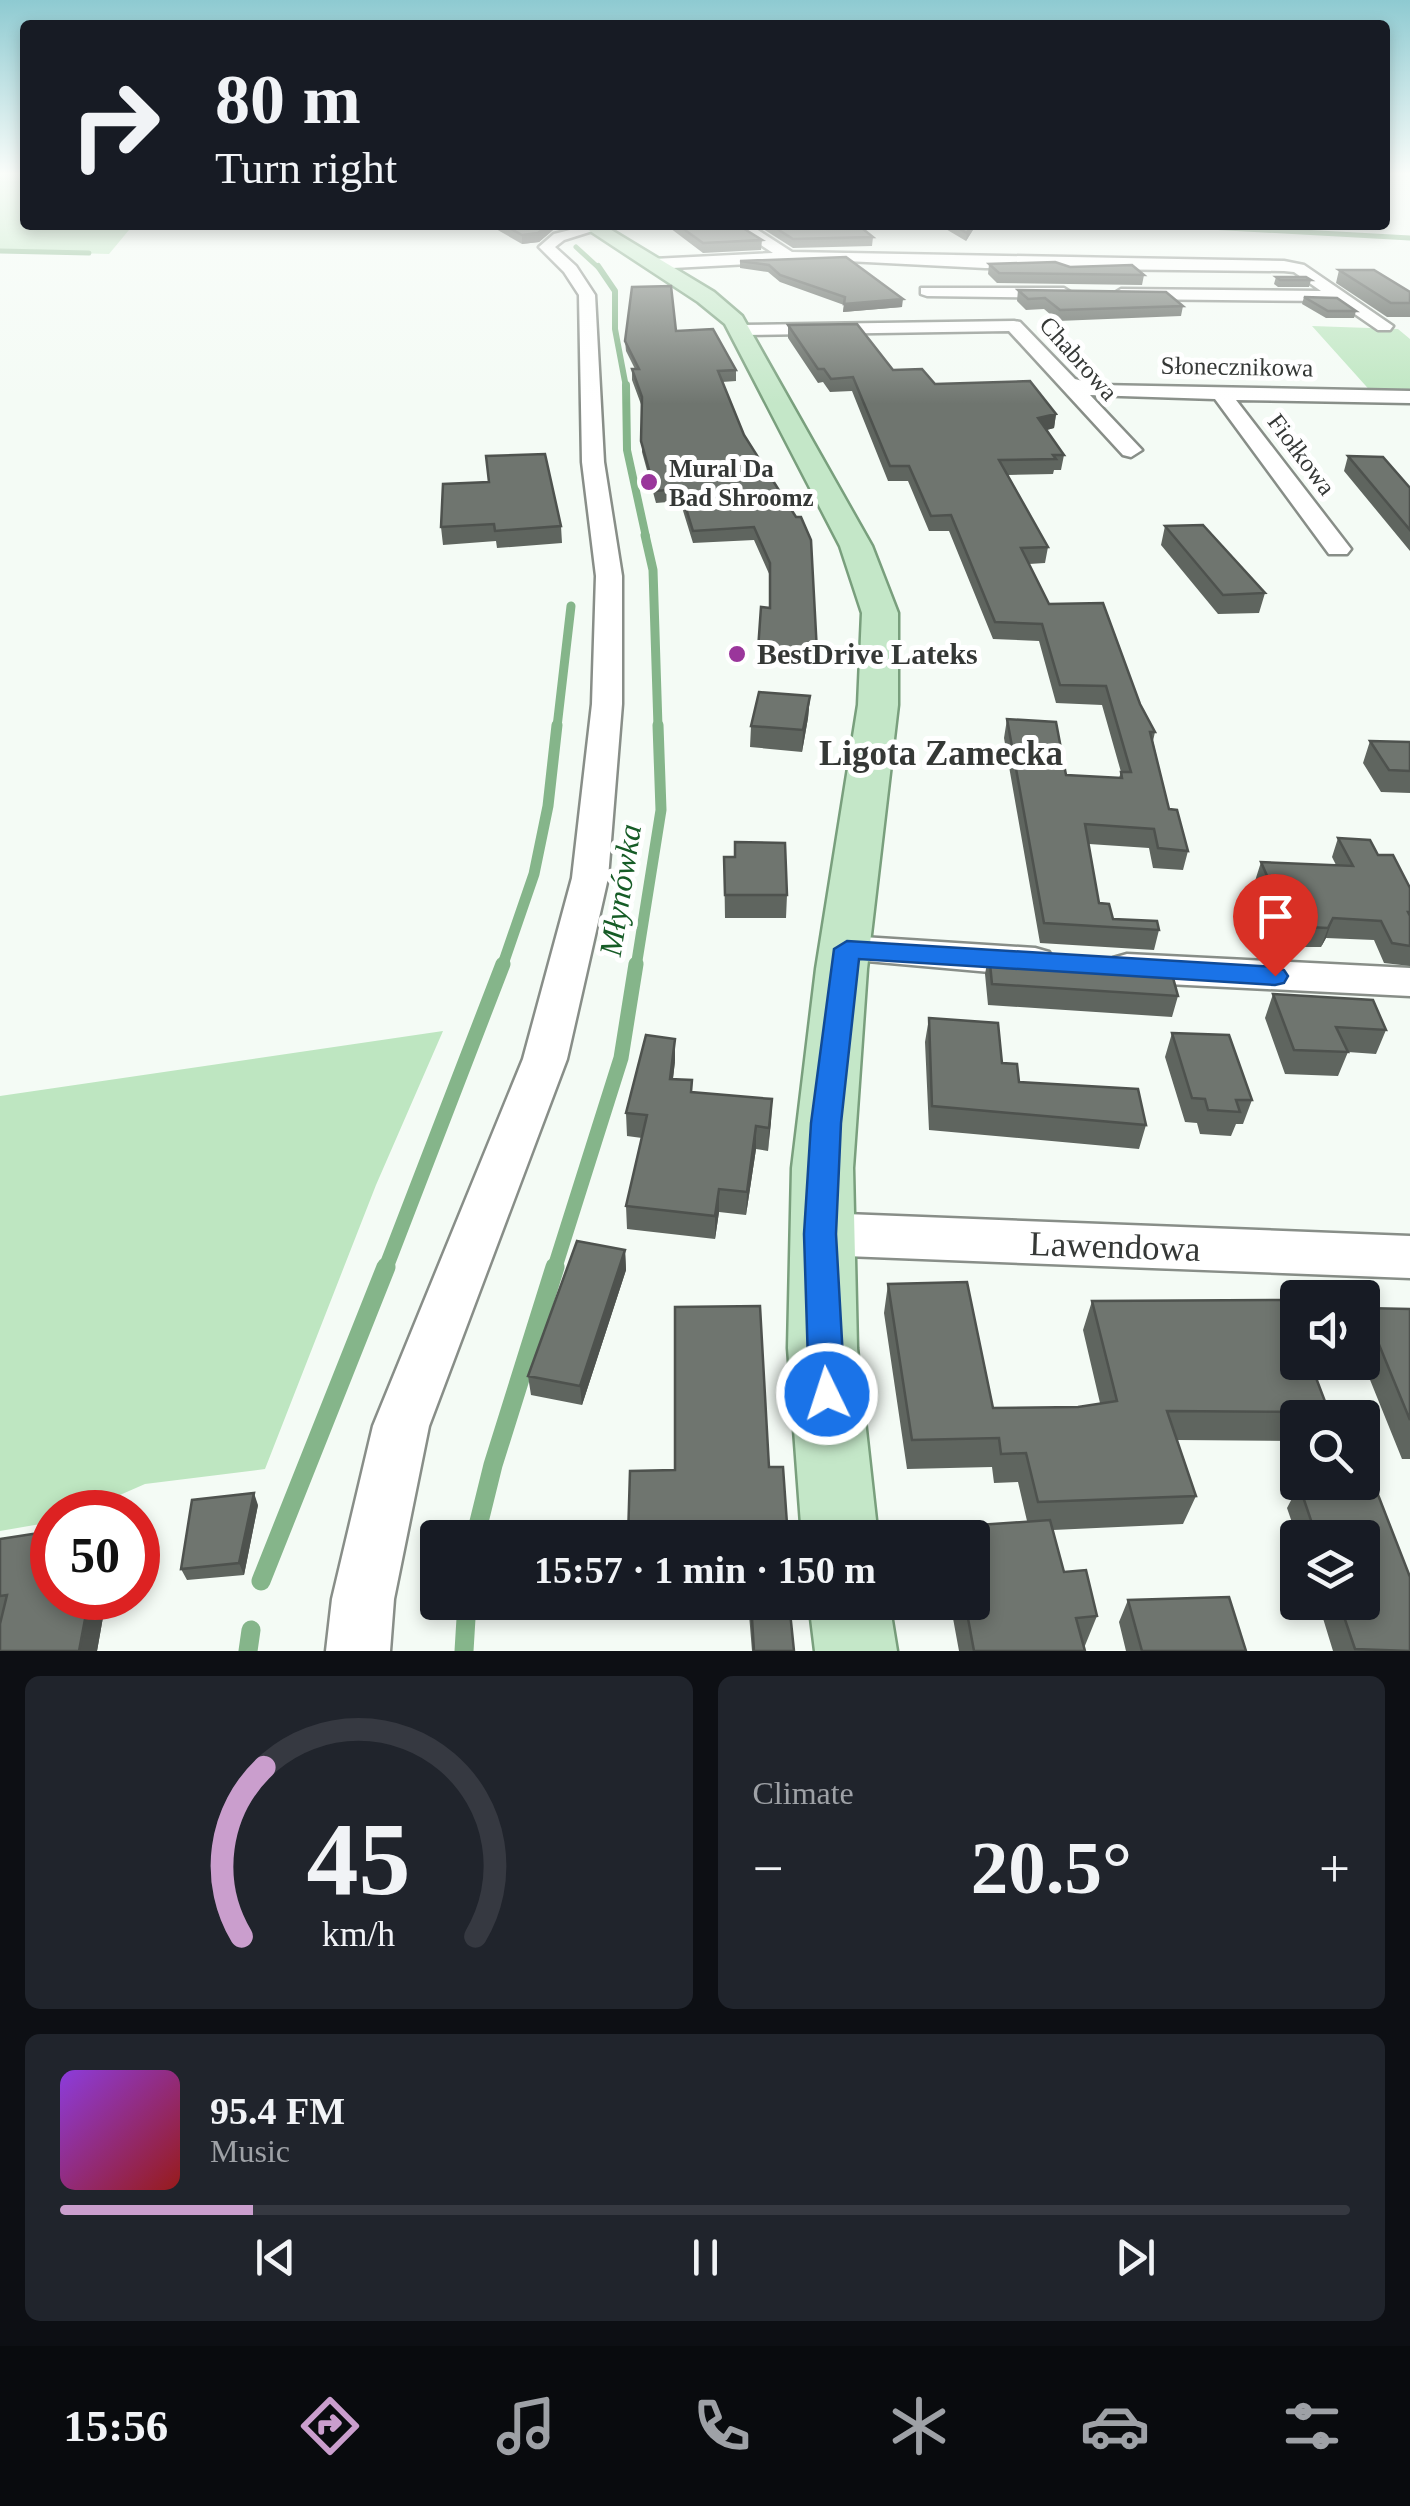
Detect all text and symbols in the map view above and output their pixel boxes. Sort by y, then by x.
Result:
icon: right [50,60,180,190]
text: 80 m [215,61,361,138]
text: Turn right [215,143,397,193]
street label: Chabrowa [1034,311,1123,406]
street label: Słonecznikowa [1160,352,1314,381]
street label: Fiołkowa [1262,408,1341,500]
place label: Mural Da Bad Shroomz [669,455,814,511]
marker: Mural Da Bad Shroomz [638,471,660,493]
place label: BestDrive Lateks [757,637,978,670]
marker: BestDrive Lateks [726,643,748,665]
district label: Ligota Zamecka [819,734,1063,773]
water label: Młynówka [592,821,648,960]
pin [1233,874,1318,977]
icon: arrive [1248,889,1303,944]
street label: Lawendowa [1029,1224,1202,1269]
map controls [1280,1280,1380,1620]
button: sound [1280,1280,1380,1380]
position arrow [775,1342,879,1446]
button: search [1280,1400,1380,1500]
speed limit sign: 50 [30,1490,160,1620]
button: layers [1280,1520,1380,1620]
text: 15:57 · 1 min · 150 m [534,1549,876,1591]
text: Climate [753,1775,854,1811]
text: 45 [307,1801,411,1916]
text: 20.5° [971,1826,1132,1909]
text: − [753,1838,784,1899]
text: + [1319,1838,1350,1899]
text: km/h [322,1914,396,1954]
text: 95.4 FM [210,2090,345,2132]
text: Music [210,2133,290,2169]
icon: previous [248,2230,303,2285]
icon: pause [678,2230,733,2285]
icon: next [1108,2230,1163,2285]
icon: directions [295,2391,365,2461]
icon: music [491,2391,561,2461]
icon: phone [687,2391,757,2461]
icon: climate [884,2391,954,2461]
icon: car [1080,2391,1150,2461]
icon: filters [1277,2391,1347,2461]
text: 15:56 [63,2401,168,2451]

